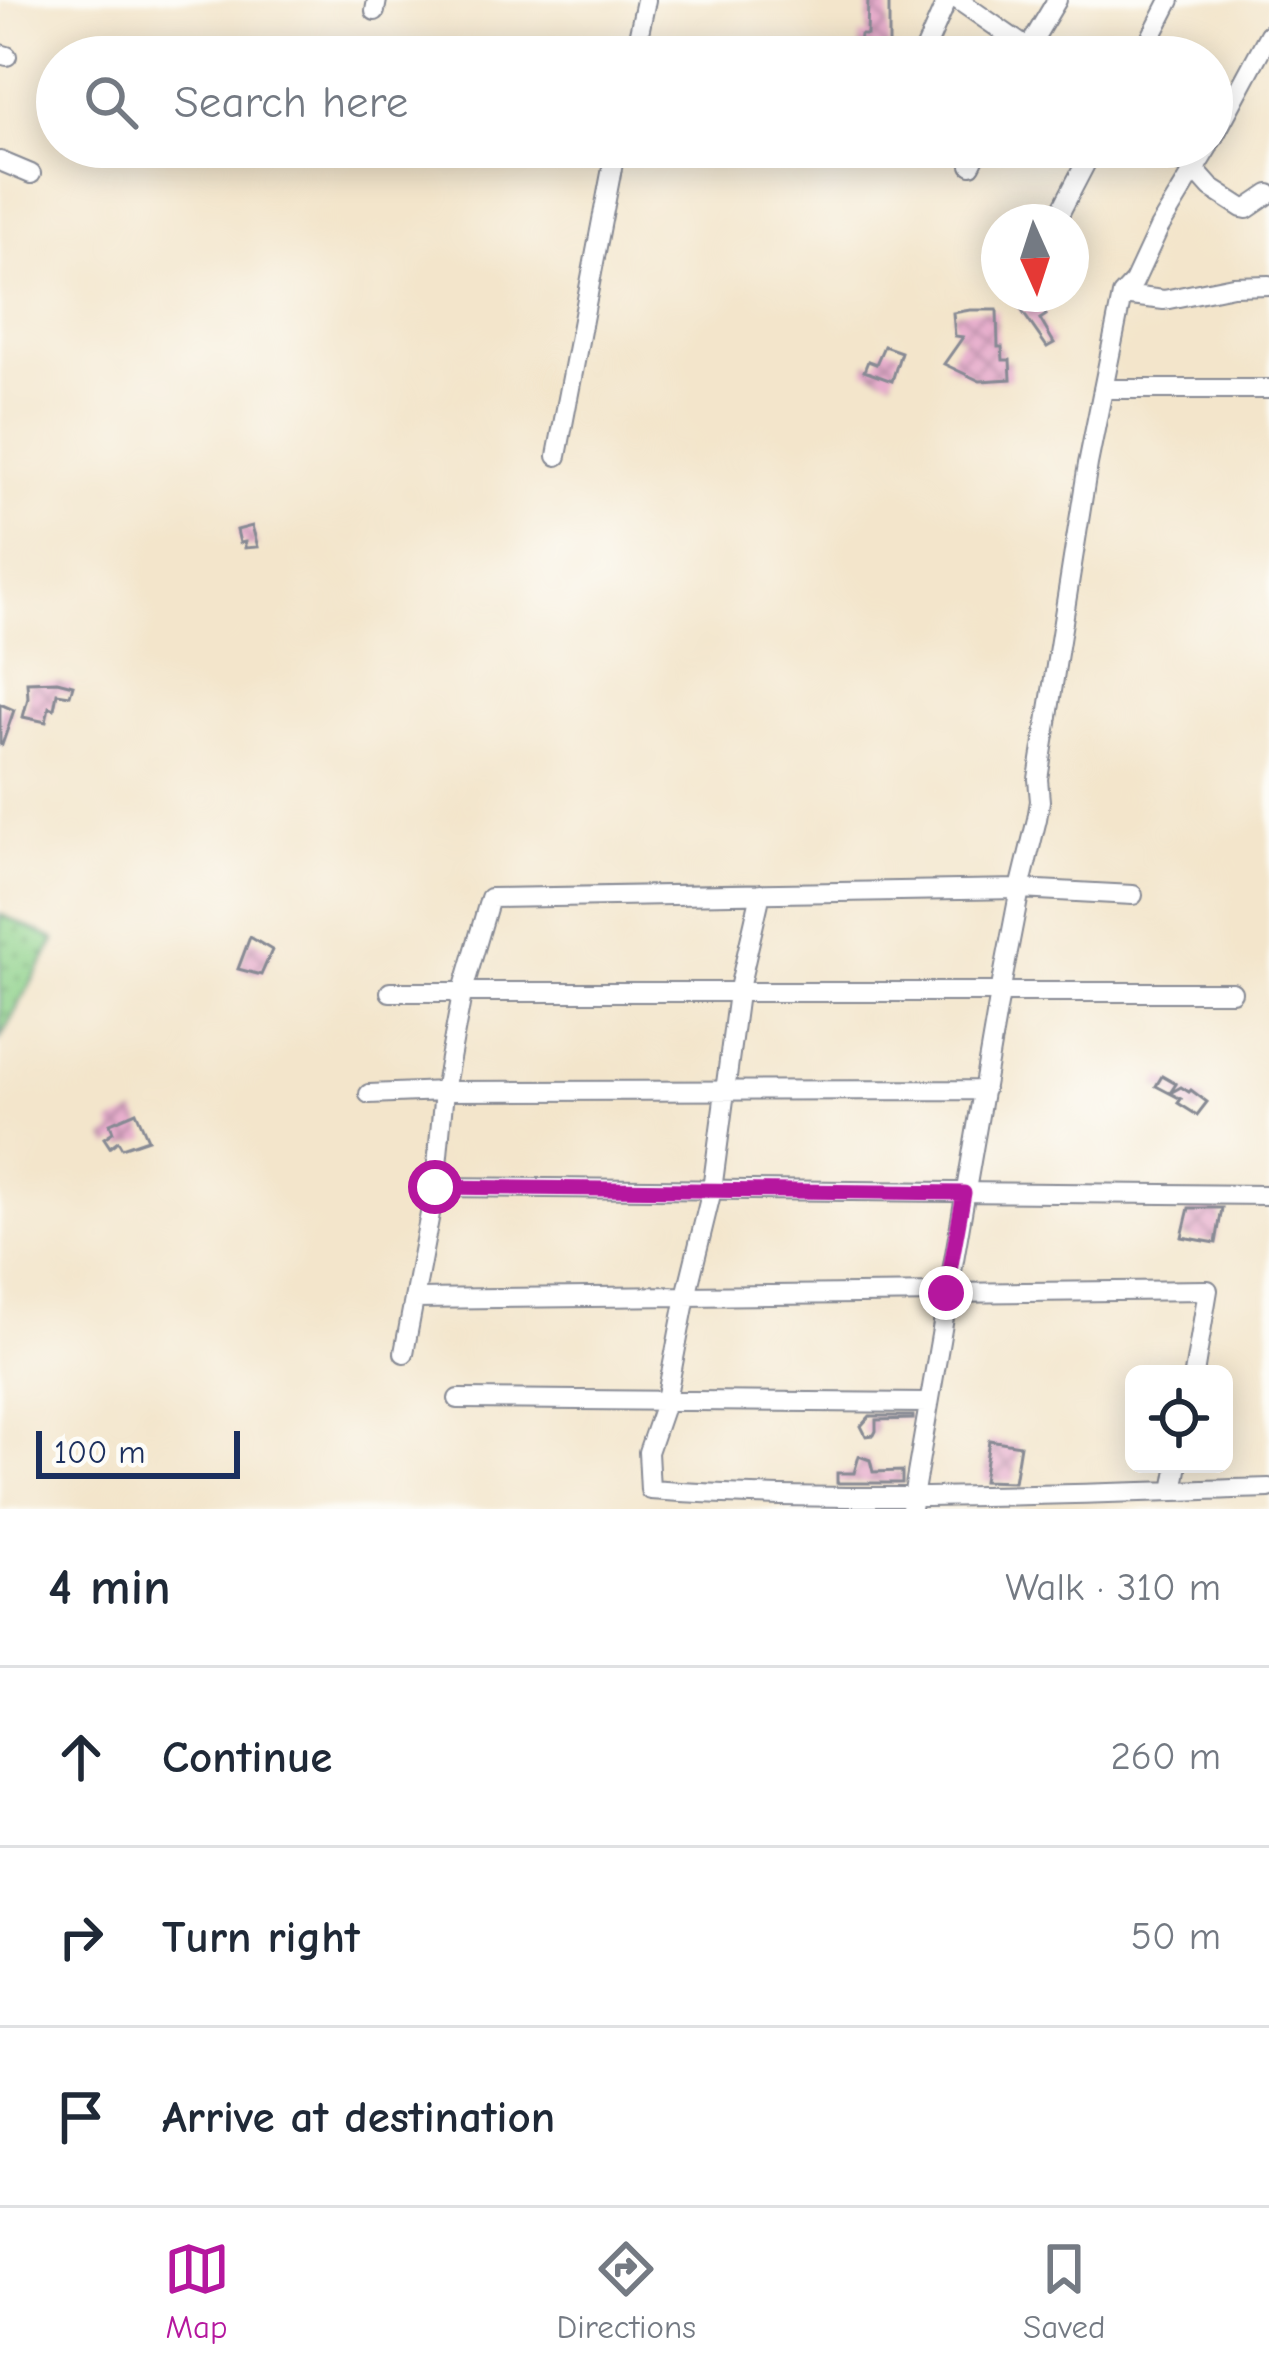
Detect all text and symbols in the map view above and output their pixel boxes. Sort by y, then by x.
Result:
search box [36,36,1233,168]
icon: search [78,69,144,135]
text: Search here [174,76,408,128]
north arrow [981,204,1089,312]
route start [408,1160,462,1214]
route end [919,1266,973,1320]
map controls [1125,1365,1233,1473]
button: locate [1125,1365,1233,1473]
scale bar [36,1425,240,1478]
text: 100 m [54,1433,146,1471]
text: 4 min [48,1558,171,1617]
text: Walk · 310 m [1005,1565,1221,1610]
icon: ahead [48,1724,114,1790]
text: Continue [162,1731,332,1783]
text: 260 m [1110,1734,1221,1779]
icon: right [48,1904,114,1970]
text: Turn right [162,1911,360,1963]
text: 50 m [1131,1914,1221,1959]
icon: arrive [48,2084,114,2150]
text: Arrive at destination [162,2091,555,2143]
tab: Map [164,2236,230,2346]
tab: Directions [557,2236,696,2346]
tab: Saved [1023,2236,1105,2346]

